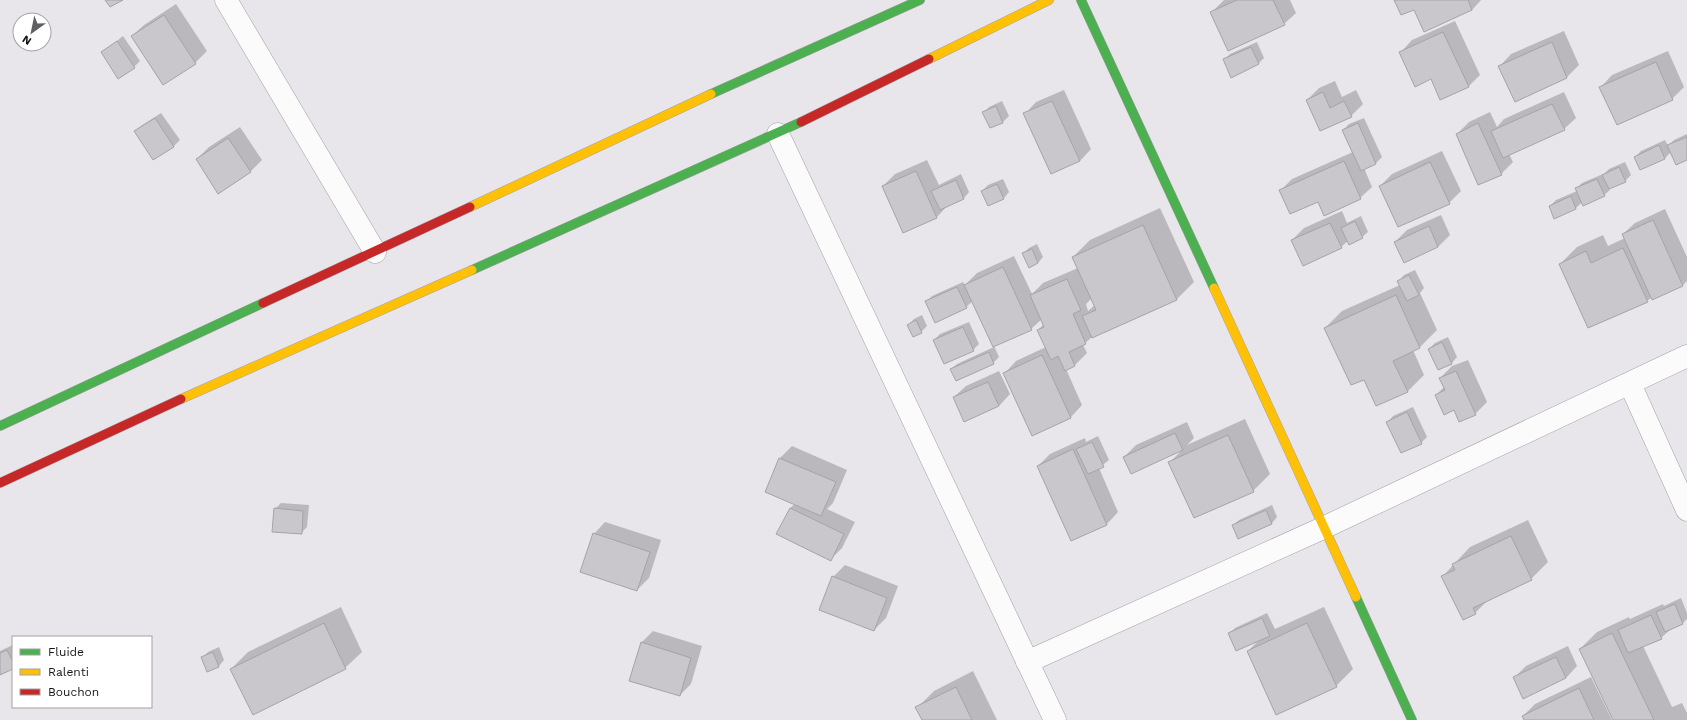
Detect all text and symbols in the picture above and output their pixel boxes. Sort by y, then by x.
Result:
north arrow [12,12,52,52]
text: N [20,32,34,48]
legend [12,636,152,708]
text: Fluide [48,645,84,659]
text: Ralenti [48,665,89,679]
text: Bouchon [48,685,99,699]

